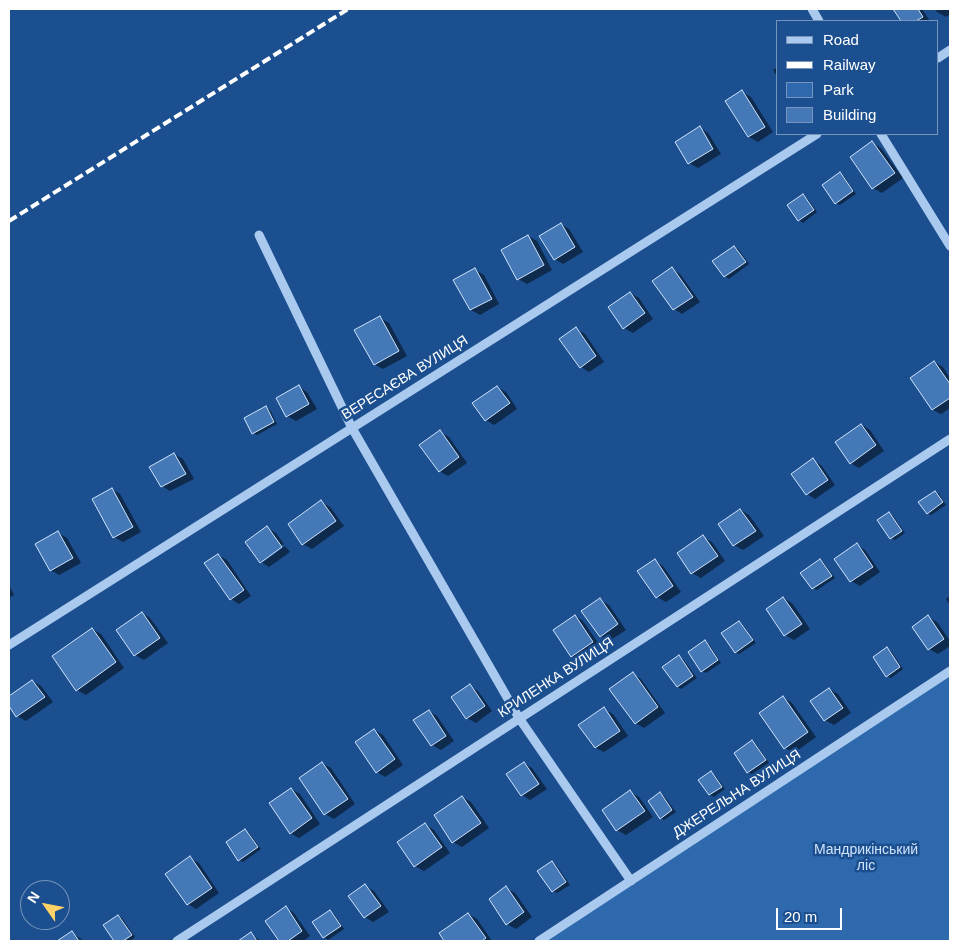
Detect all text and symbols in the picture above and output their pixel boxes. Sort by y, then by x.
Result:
legend [776,20,939,135]
text: Road [823,31,859,48]
text: Railway [823,56,876,73]
text: Park [823,81,854,98]
text: Building [823,106,876,123]
street label: ВЕРЕСАЄВА ВУЛИЦЯ [339,332,471,424]
street label: КРИЛЕНКА ВУЛИЦЯ [495,634,617,722]
street label: ДЖЕРЕЛЬНА ВУЛИЦЯ [670,746,804,842]
park label: Мандрикінський ліс [814,842,918,874]
north arrow [20,880,70,930]
text: N [24,889,43,906]
scale bar [779,898,845,930]
text: 20 m [784,908,817,925]

